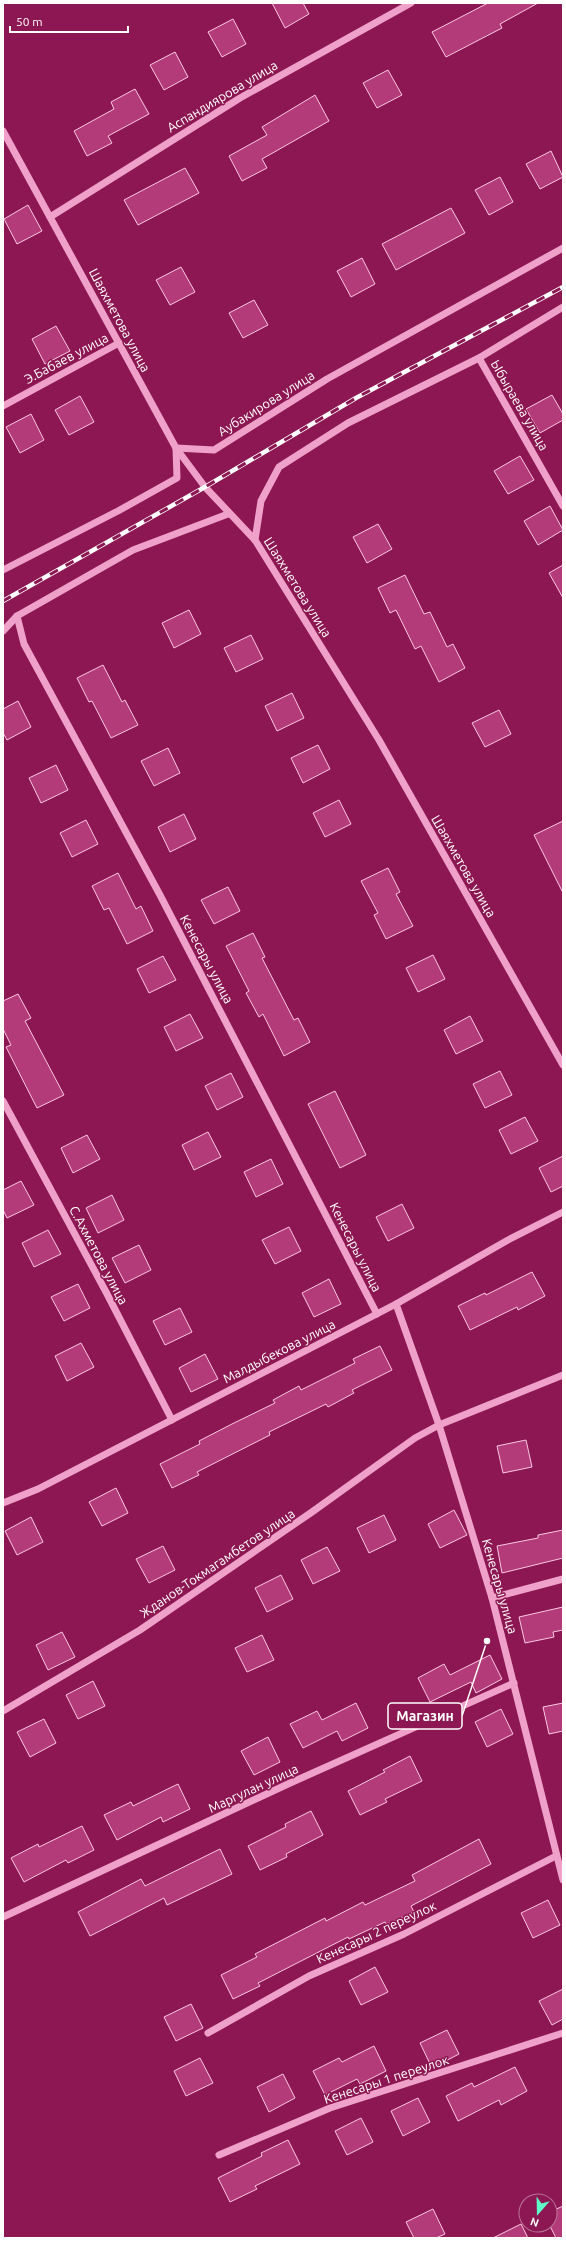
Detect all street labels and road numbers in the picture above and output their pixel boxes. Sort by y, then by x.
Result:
street label: Аспандиярова улица [164,58,280,134]
street label: Шаяхметова улица [87,266,153,374]
street label: Э.Бабаев улица [22,330,110,386]
street label: Ыбыраева улица [488,357,552,453]
street label: Аубакирова улица [215,368,317,438]
street label: Шаяхметова улица [262,534,334,640]
street label: Шаяхметова улица [429,813,499,919]
street label: Кенесары улица [178,912,236,1006]
street label: Кенесары улица [327,1200,385,1294]
street label: С.Ахметова улица [67,1203,131,1307]
street label: Малдыбекова улица [221,1317,337,1385]
street label: Жданов-Токмагамбетов улица [137,1506,297,1620]
street label: Кенесары улица [480,1537,520,1635]
street label: Маргулан улица [206,1761,300,1815]
street label: Кенесары 2 переулок [314,1898,438,1966]
street label: Кенесары 1 переулок [322,2052,450,2106]

